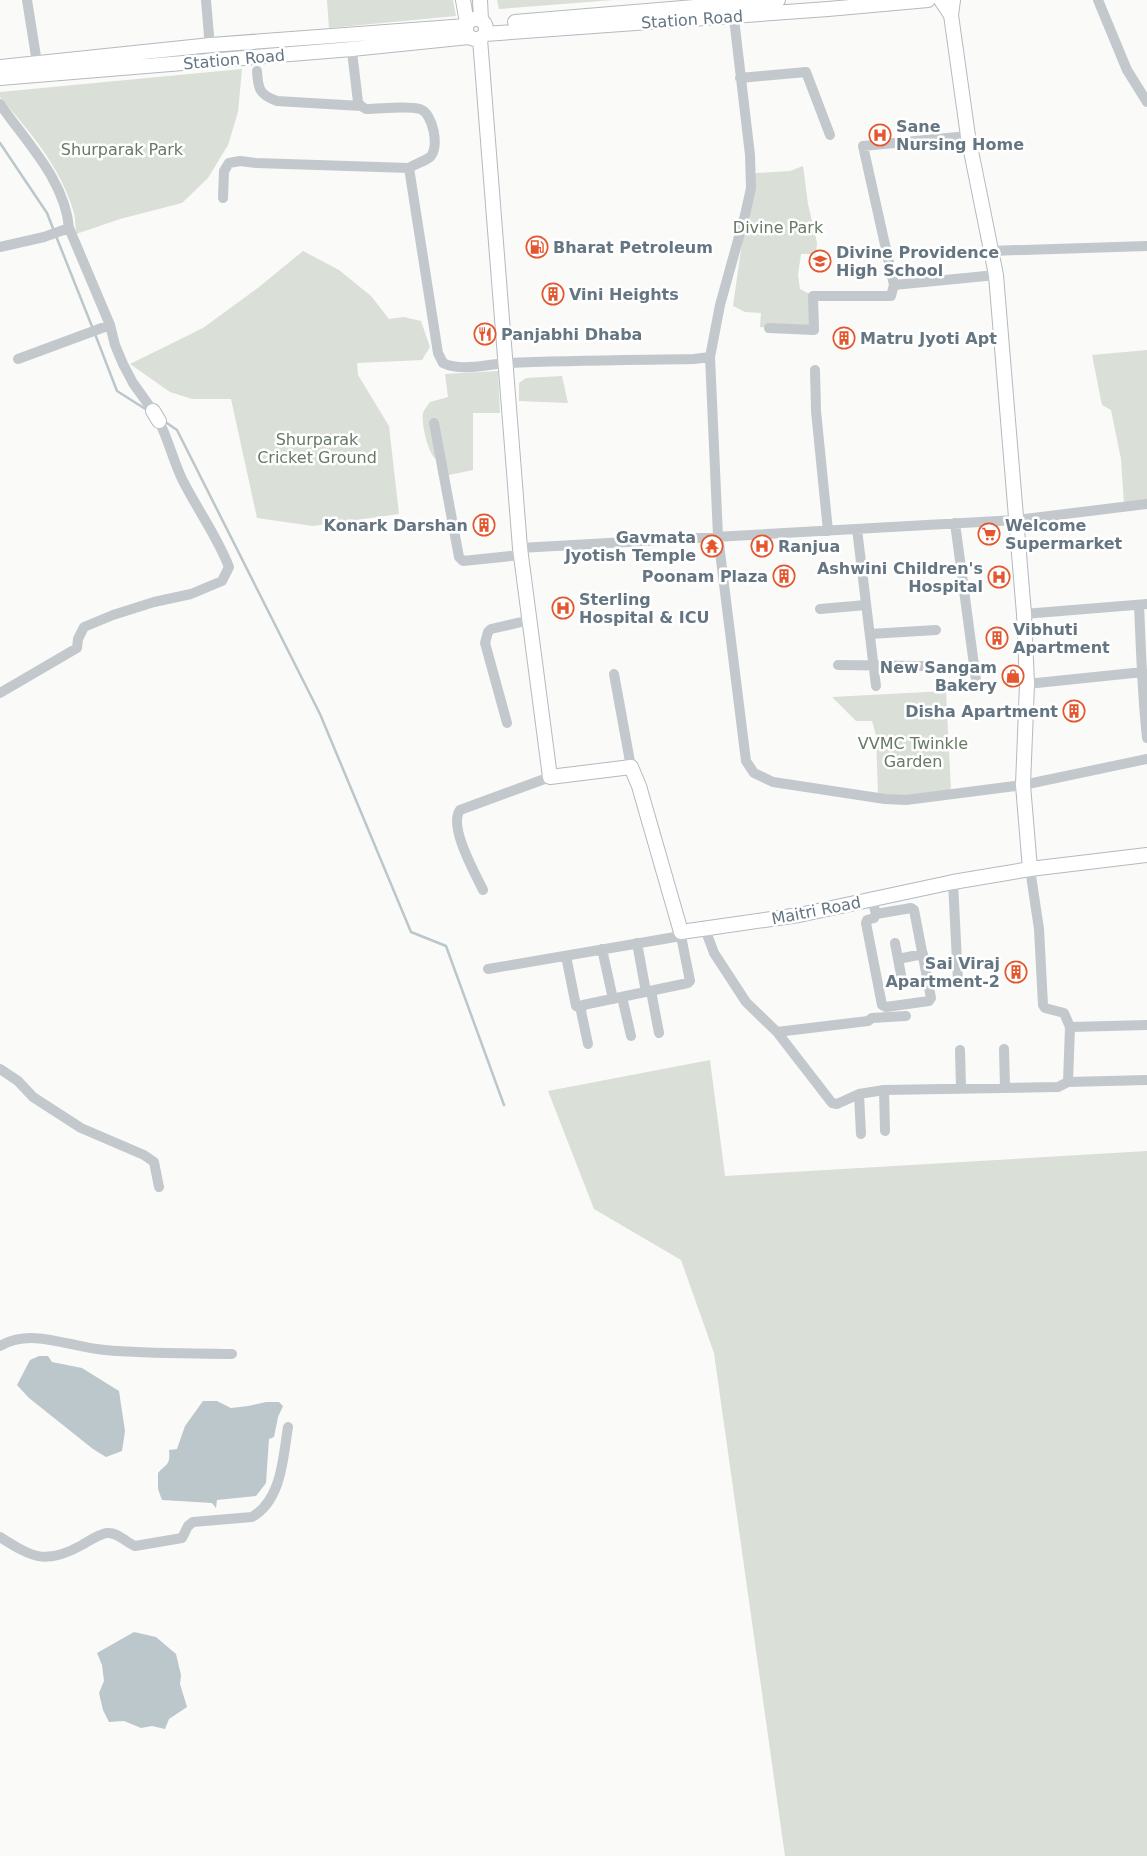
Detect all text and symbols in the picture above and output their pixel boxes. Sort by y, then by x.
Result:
street label: Station Road [640,6,744,33]
street label: Station Road [182,46,286,73]
place label: Sane Nursing Home [896,117,1024,154]
hospital icon: Sane Nursing Home [868,123,892,147]
park label: Shurparak Park [61,140,184,159]
park label: Divine Park [733,218,824,237]
fuel station icon: Bharat Petroleum [525,235,549,259]
place label: Bharat Petroleum [553,238,713,257]
place label: Divine Providence High School [836,243,999,280]
school or university icon: Divine Providence High School [808,249,832,273]
building icon: Vini Heights [541,282,565,306]
place label: Vini Heights [569,285,679,304]
restaurant icon: Panjabhi Dhaba [473,322,497,346]
place label: Panjabhi Dhaba [501,325,642,344]
building icon: Matru Jyoti Apt [832,326,856,350]
place label: Matru Jyoti Apt [860,329,997,348]
park label: Shurparak Cricket Ground [257,430,377,467]
building icon: Konark Darshan [472,513,496,537]
place label: Konark Darshan [324,516,468,535]
place label: Welcome Supermarket [1005,516,1123,553]
supermarket icon: Welcome Supermarket [977,522,1001,546]
place label: Gavmata Jyotish Temple [564,528,696,565]
temple icon: Gavmata Jyotish Temple [700,534,724,558]
hospital icon: Ranjua [750,534,774,558]
place label: Ranjua [778,537,840,556]
place label: Ashwini Children's Hospital [817,559,983,596]
building icon: Poonam Plaza [772,564,796,588]
hospital icon: Ashwini Children's Hospital [987,565,1011,589]
place label: Poonam Plaza [642,567,768,586]
place label: Sterling Hospital & ICU [579,590,710,627]
hospital icon: Sterling Hospital & ICU [551,596,575,620]
place label: Vibhuti Apartment [1013,620,1110,657]
building icon: Vibhuti Apartment [985,626,1009,650]
place label: New Sangam Bakery [880,658,998,695]
shop icon: New Sangam Bakery [1001,664,1025,688]
building icon: Disha Apartment [1062,699,1086,723]
place label: Disha Apartment [905,702,1058,721]
park label: VVMC Twinkle Garden [858,734,968,771]
street label: Maitri Road [770,893,862,928]
place label: Sai Viraj Apartment-2 [885,954,1000,991]
building icon: Sai Viraj Apartment-2 [1004,960,1028,984]

